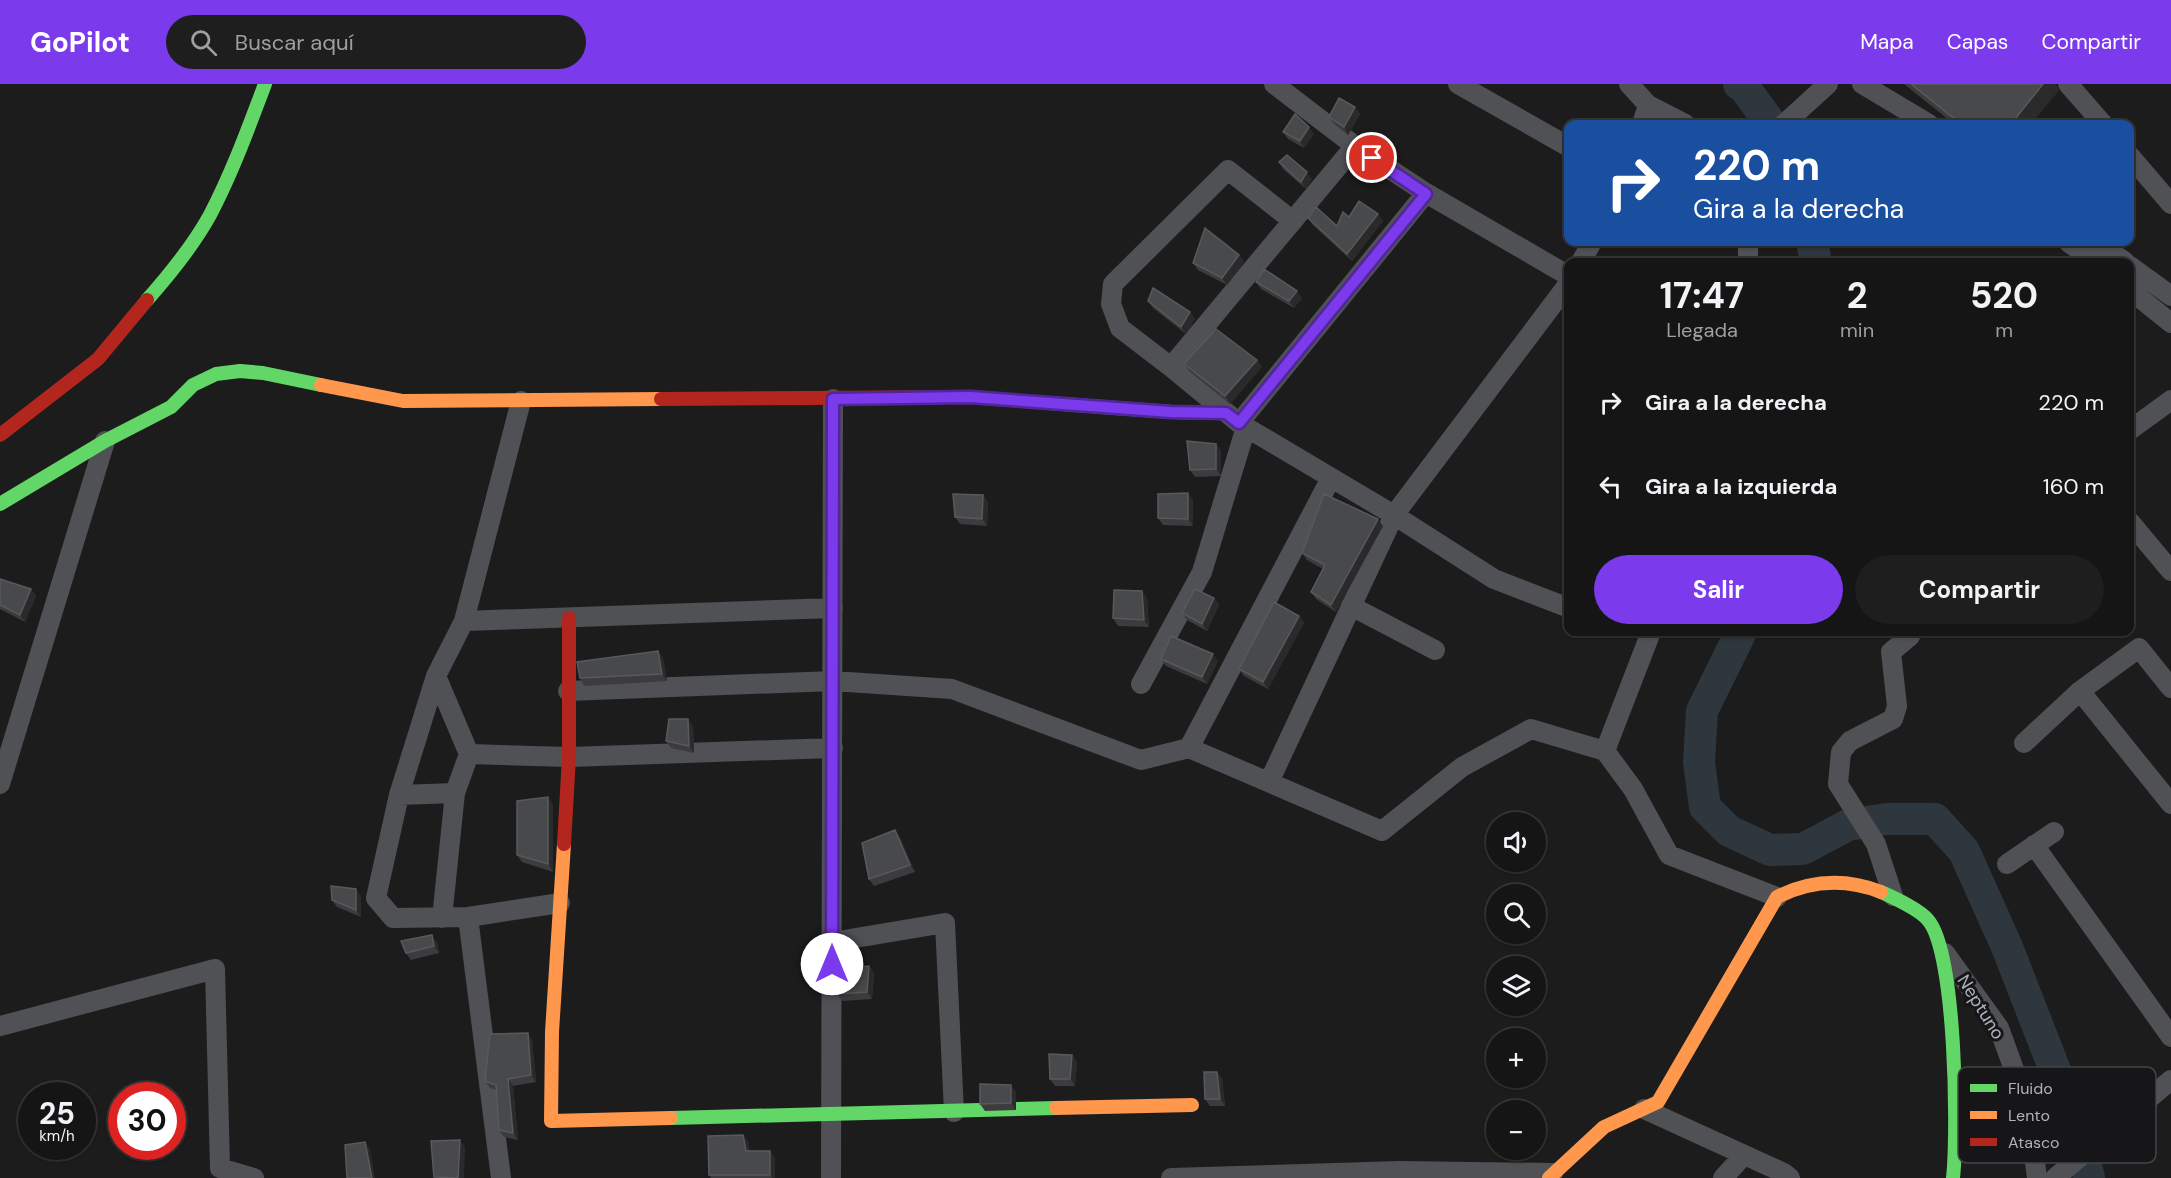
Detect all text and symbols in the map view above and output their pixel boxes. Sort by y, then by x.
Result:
search box [166,15,586,69]
text: GoPilot [30,24,130,61]
icon: search [187,26,220,59]
text: Buscar aquí [235,28,354,57]
text: Mapa [1860,28,1914,56]
text: Capas [1947,28,2008,56]
text: Compartir [2041,28,2141,56]
pin [1346,132,1397,183]
text: 220 m [1693,138,1820,193]
icon: arrive [1355,141,1388,174]
icon: right [1594,144,1672,222]
text: Gira a la derecha [1693,191,1904,226]
text: 17:47 [1660,272,1744,319]
text: 2 [1847,272,1867,319]
text: 520 [1970,272,2038,319]
text: Llegada [1666,317,1738,343]
text: min [1840,317,1874,343]
text: m [1995,317,2013,343]
icon: right [1594,386,1627,419]
text: Gira a la derecha [1645,388,1827,417]
text: 220 m [2038,388,2104,417]
icon: left [1594,470,1627,503]
text: Gira a la izquierda [1645,472,1837,501]
text: 160 m [2043,472,2104,501]
button: Salir [1594,555,1843,624]
button: Compartir [1855,555,2104,624]
map controls [1486,812,1546,1160]
button: sound [1486,812,1546,872]
button: search [1486,884,1546,944]
position arrow [800,932,864,996]
button: layers [1486,956,1546,1016]
street label: Neptuno [1952,970,2010,1044]
button: + [1486,1028,1546,1088]
legend [1958,1067,2156,1163]
text: Fluido [2008,1078,2053,1099]
speed limit sign: 30 [108,1082,186,1160]
text: 25 [39,1094,75,1133]
button: − [1486,1100,1546,1160]
text: Lento [2008,1105,2050,1126]
text: km/h [39,1126,75,1146]
text: Atasco [2008,1132,2060,1153]

